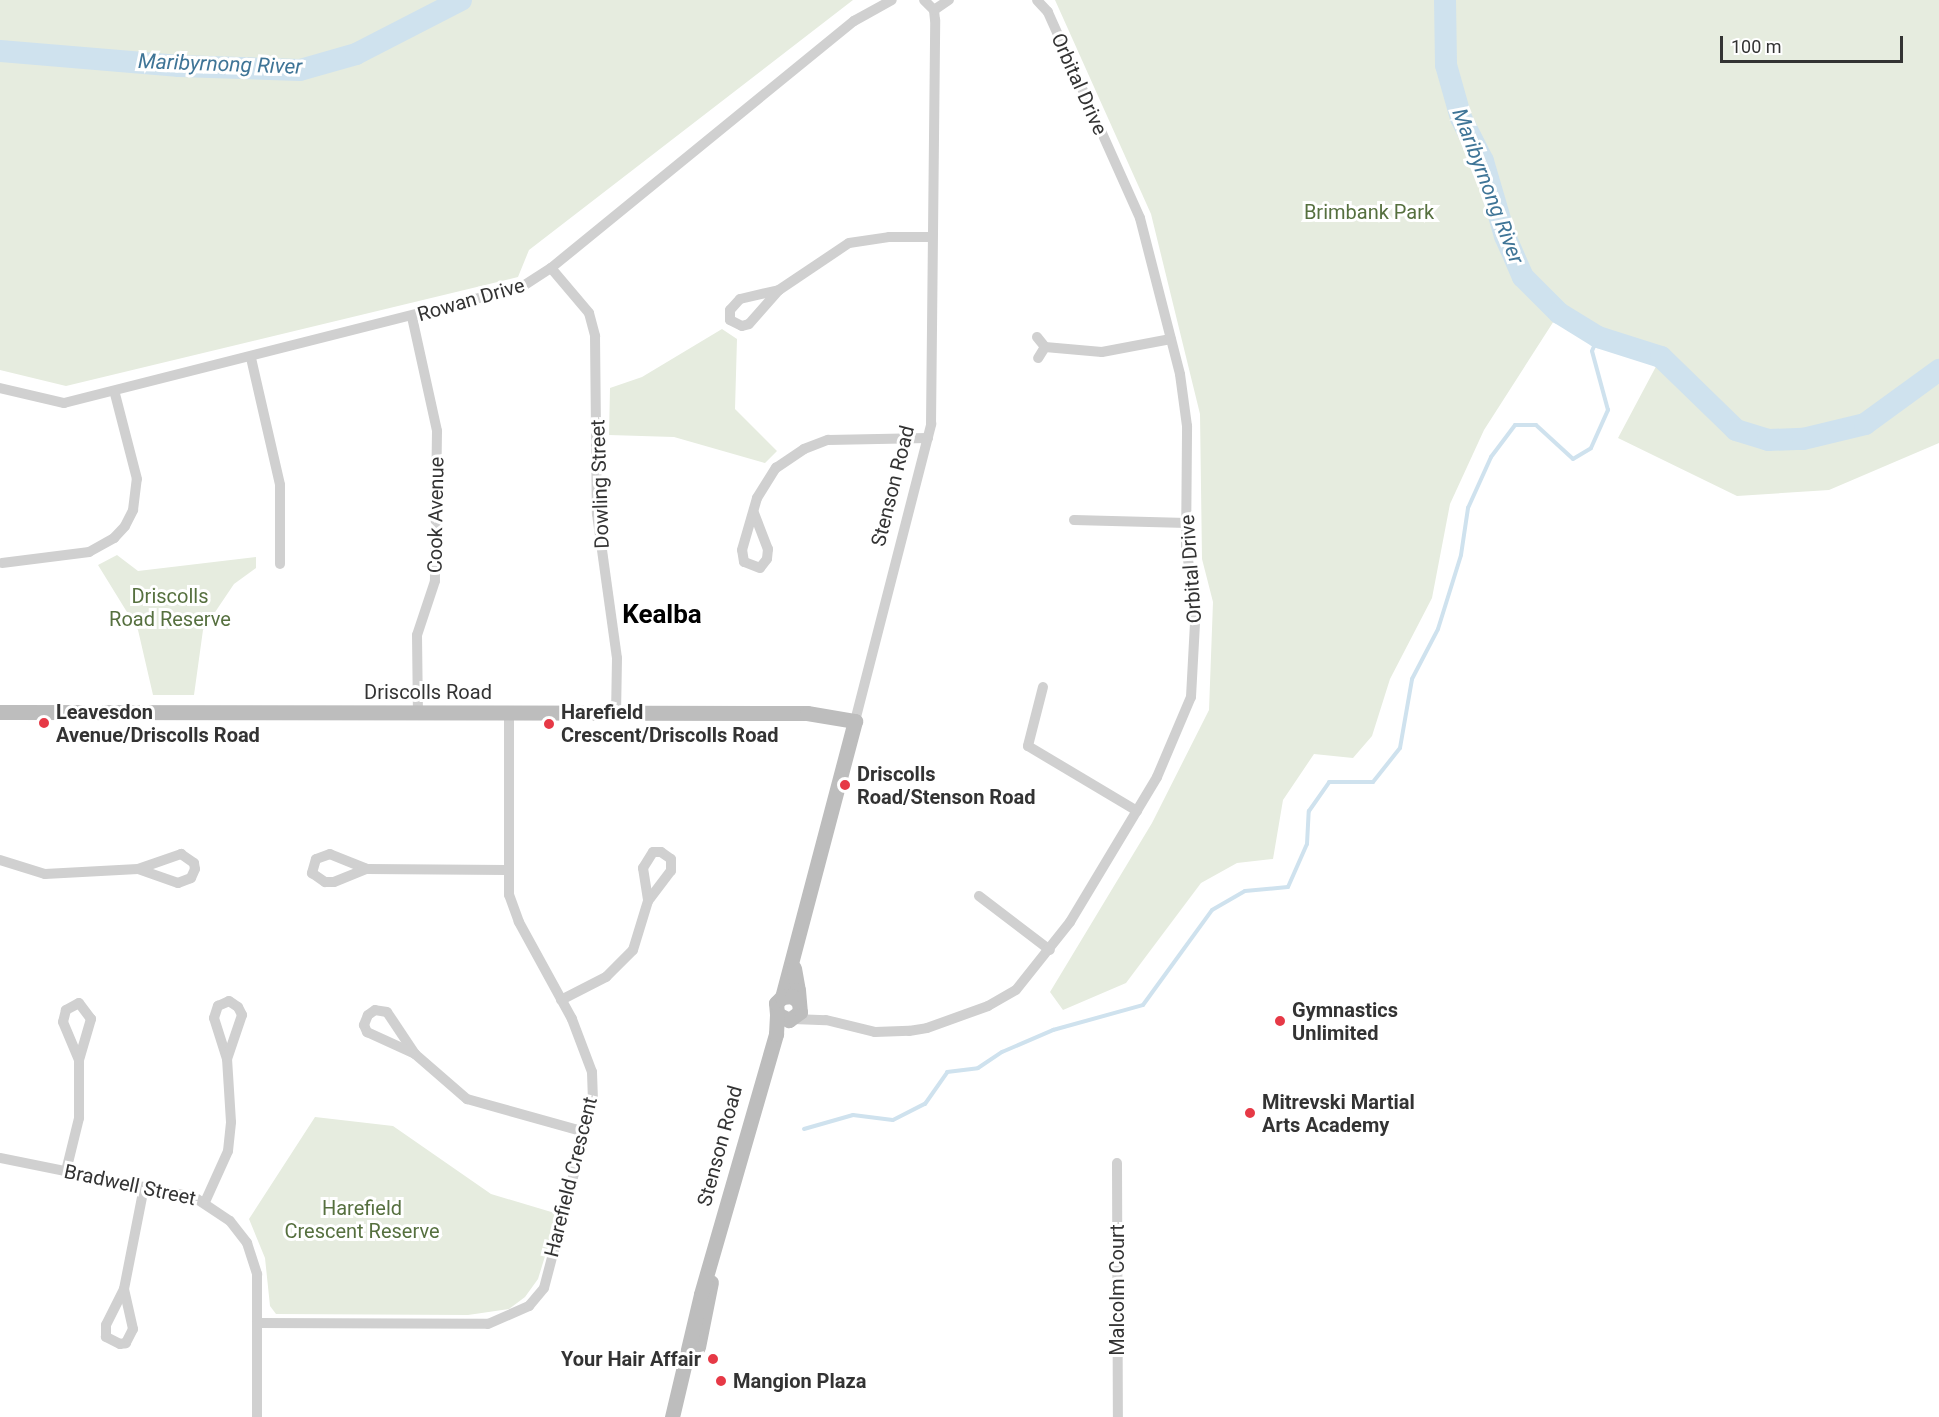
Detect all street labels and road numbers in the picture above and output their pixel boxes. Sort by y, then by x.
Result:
street label: Orbital Drive [1046,29,1112,139]
street label: Rowan Drive [415,273,527,327]
street label: Dowling Street [586,419,614,549]
street label: Stenson Road [866,423,920,549]
street label: Cook Avenue [423,457,449,573]
street label: Orbital Drive [1175,514,1207,624]
street label: Driscolls Road [364,680,492,704]
street label: Stenson Road [692,1083,748,1209]
street label: Harefield Crescent [539,1094,603,1260]
street label: Bradwell Street [62,1159,198,1211]
street label: Malcolm Court [1105,1224,1129,1356]

